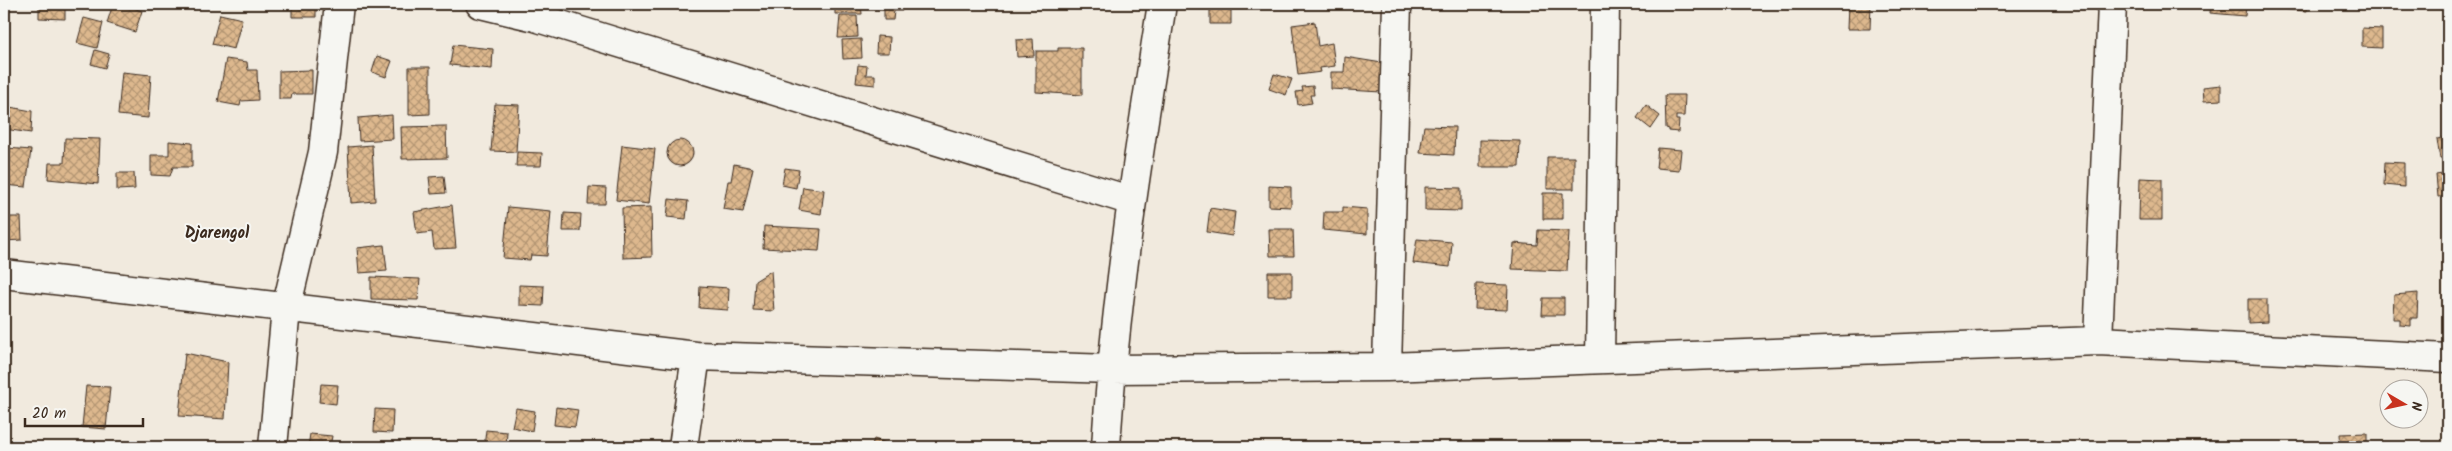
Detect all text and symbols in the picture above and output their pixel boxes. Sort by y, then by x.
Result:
district label: Djarengol [185,221,250,246]
north arrow [2380,378,2430,428]
scale bar [25,396,142,428]
text: N [2404,400,2427,412]
text: 20 m [32,402,66,426]

